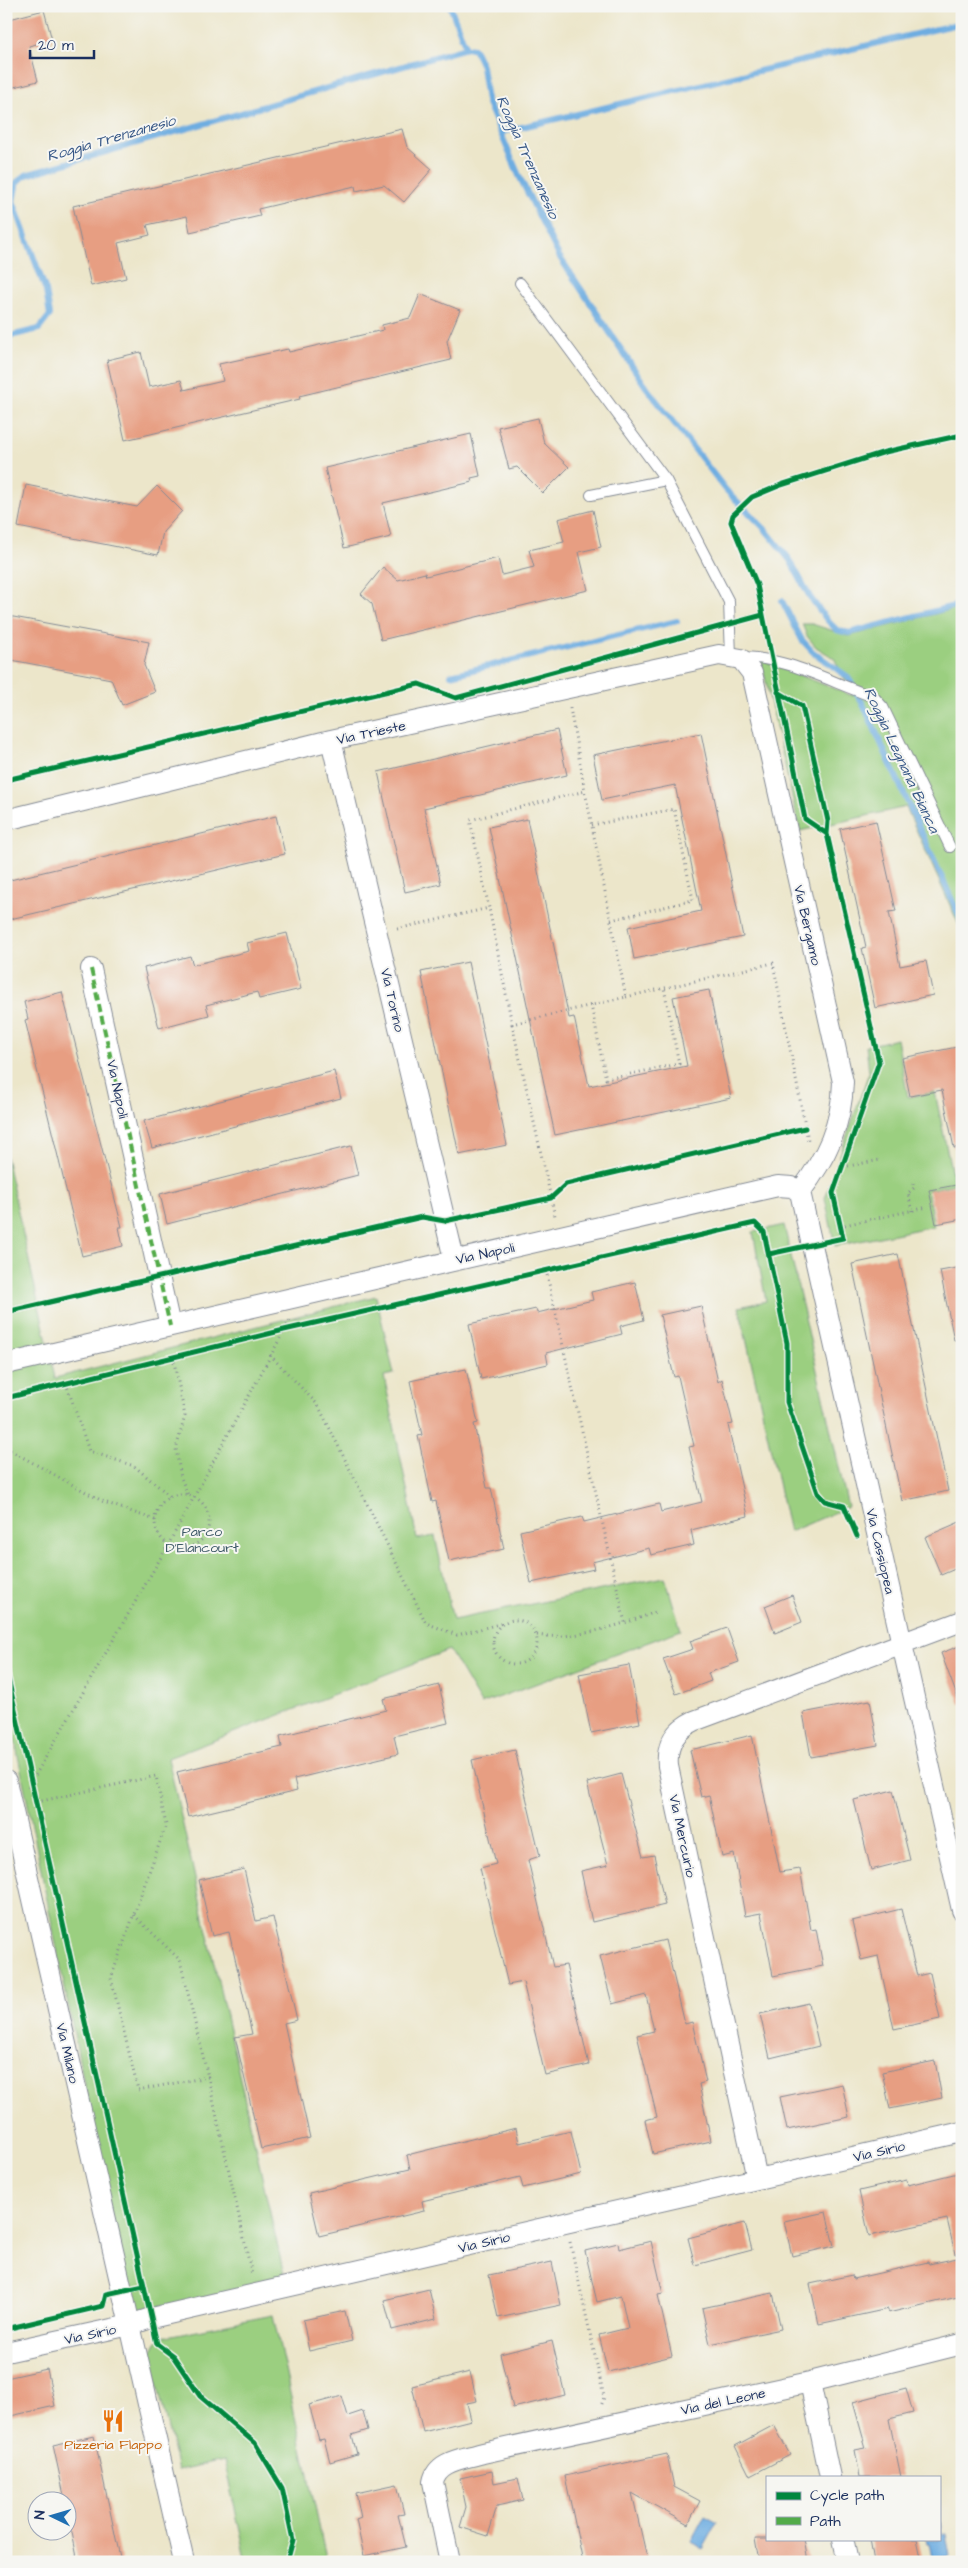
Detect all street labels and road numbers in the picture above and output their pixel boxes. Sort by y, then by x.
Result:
street label: Via Trieste [335,716,408,750]
street label: Via Bergamo [788,883,826,968]
street label: Via Torino [375,966,409,1034]
street label: Via Napoli [101,1058,133,1120]
street label: Via Napoli [454,1238,516,1270]
street label: Via Cassiopea [860,1506,900,1596]
street label: Via Mercurio [663,1793,701,1880]
street label: Via Milano [50,2021,84,2086]
street label: Via Sirio [851,2136,907,2168]
street label: Via Sirio [456,2227,512,2259]
street label: Via Sirio [62,2320,118,2350]
street label: Via del Leone [679,2383,768,2421]

